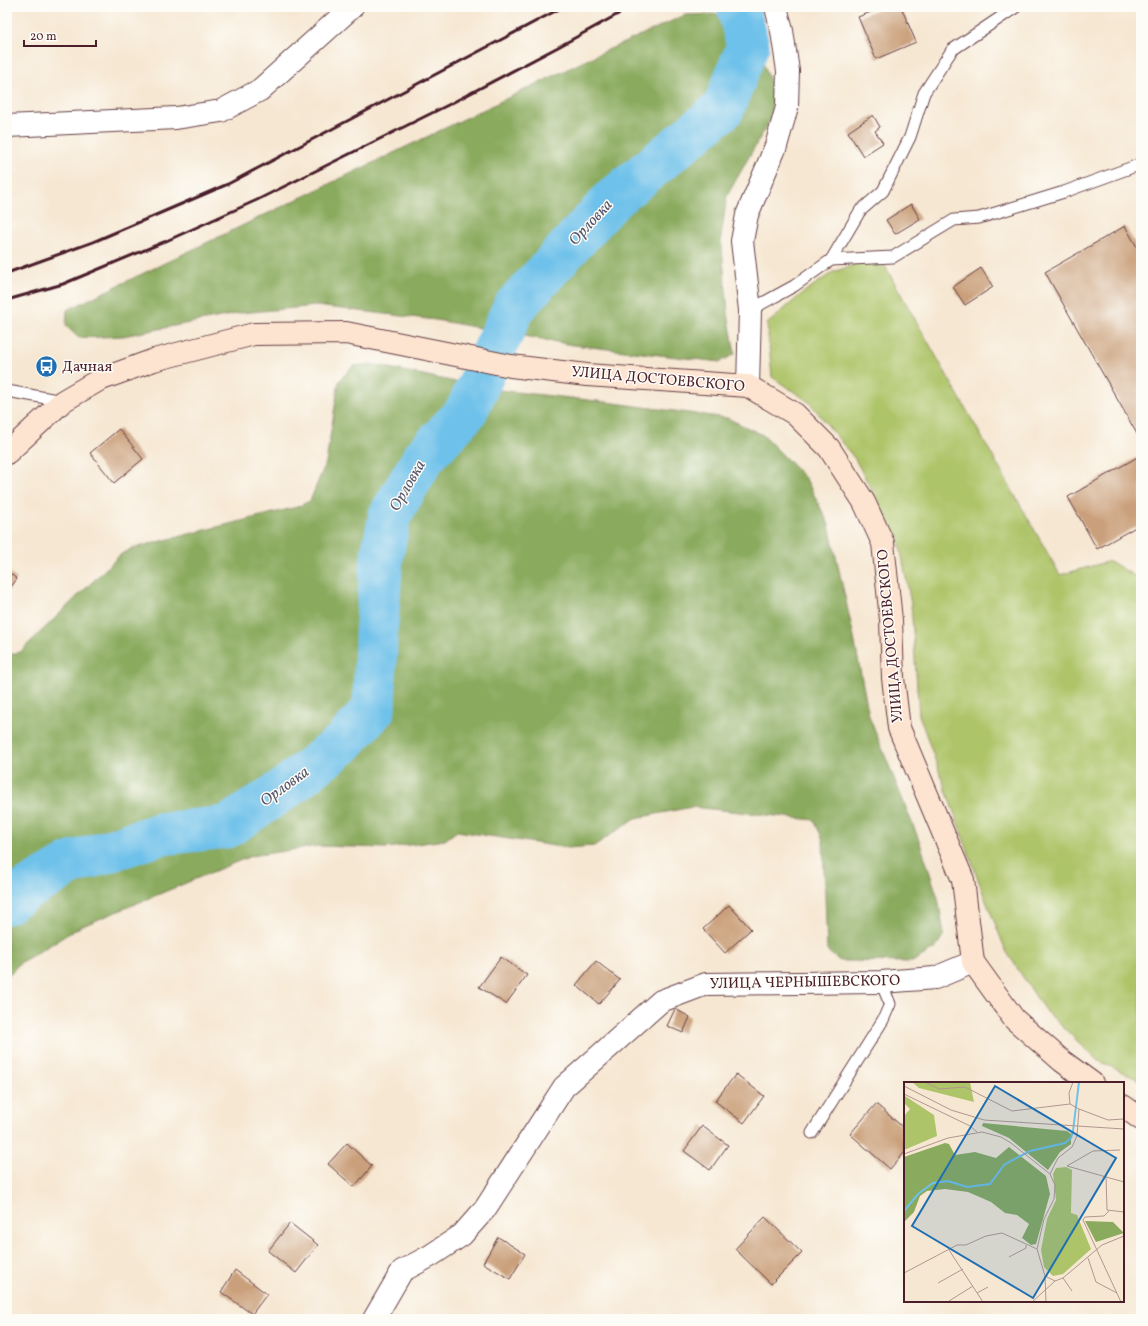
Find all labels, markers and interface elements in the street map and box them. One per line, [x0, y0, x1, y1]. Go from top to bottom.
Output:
scale bar [24, 22, 96, 48]
text: 20 m [30, 29, 57, 45]
water label: Орловка [564, 195, 618, 251]
bus stop icon: Дачная [33, 354, 59, 380]
place label: Дачная [62, 357, 112, 378]
street label: УЛИЦА ДОСТОЕВСКОГО [570, 362, 746, 398]
water label: Орловка [385, 456, 432, 516]
street label: УЛИЦА ДОСТОЕВСКОГО [873, 548, 909, 724]
water label: Орловка [256, 761, 314, 812]
street label: УЛИЦА ЧЕРНЫШЕВСКОГО [710, 971, 900, 995]
inset map [904, 1082, 1124, 1302]

